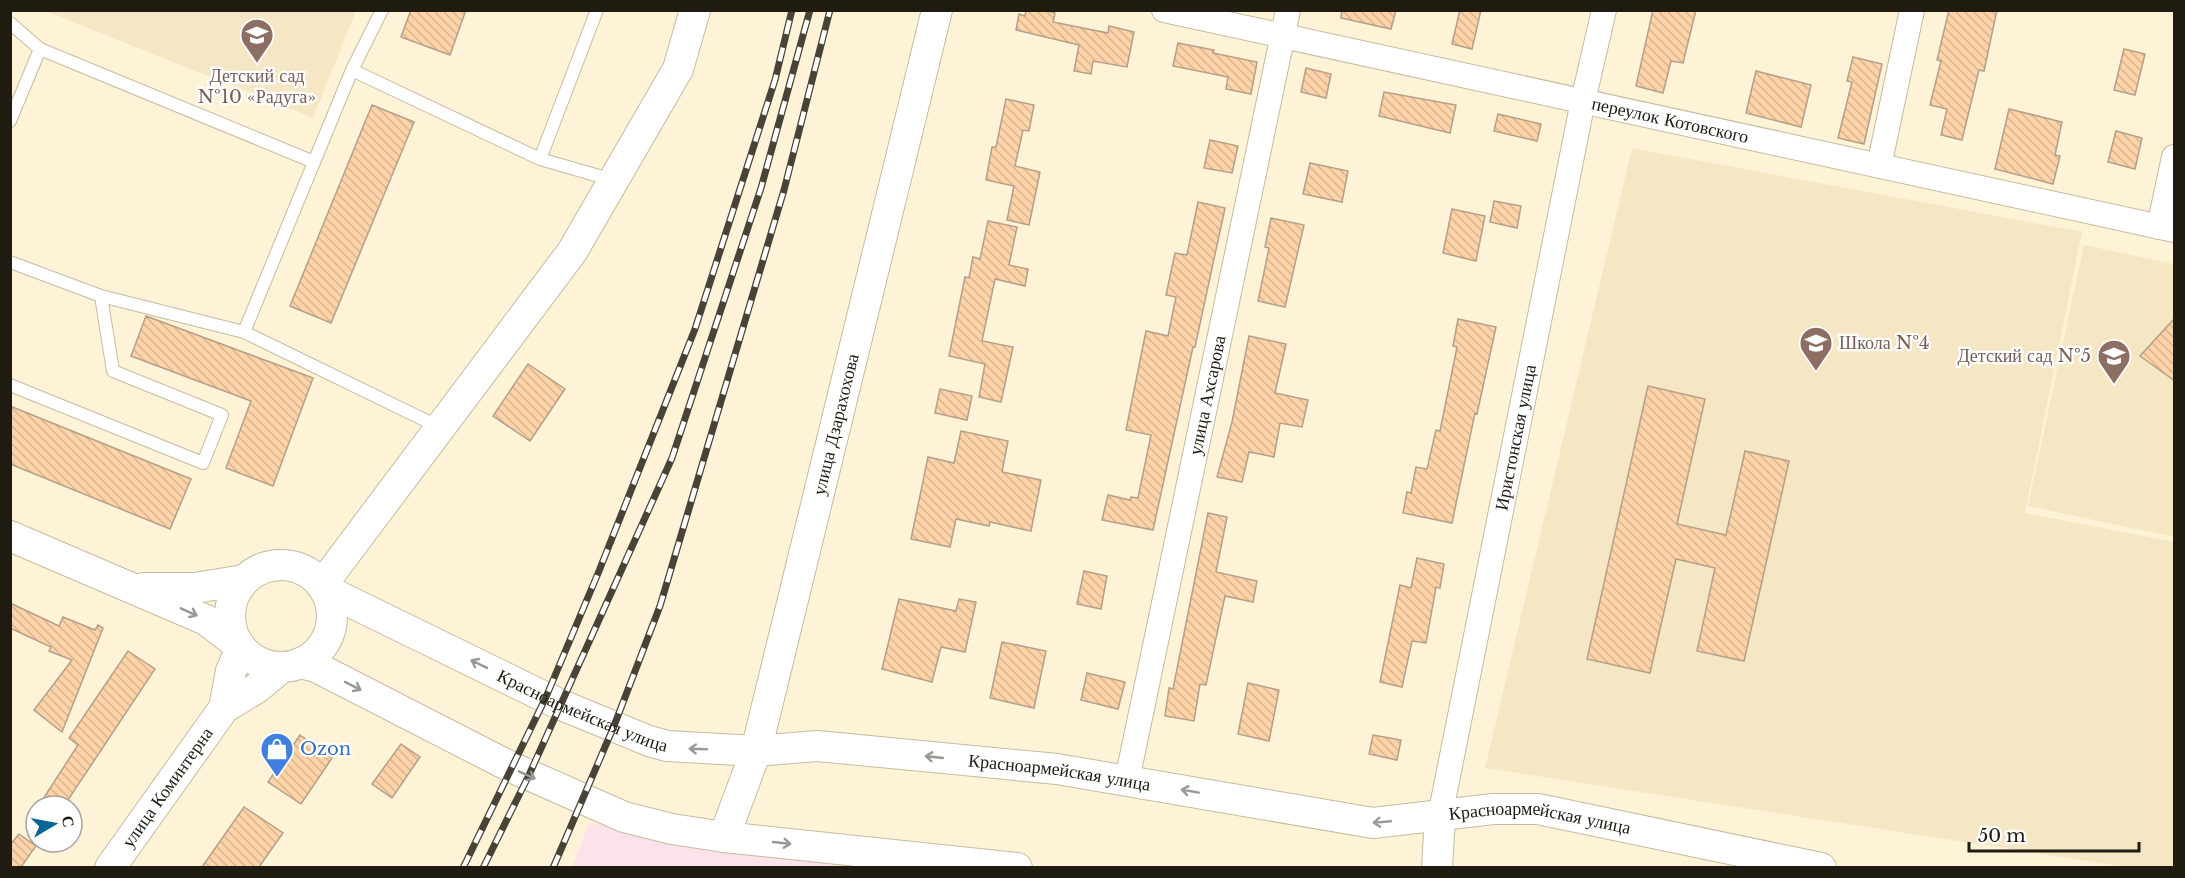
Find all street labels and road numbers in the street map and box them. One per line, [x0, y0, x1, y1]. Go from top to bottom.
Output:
street label: переулок Котовского [1590, 92, 1751, 148]
street label: улица Ахсарова [1184, 334, 1231, 457]
street label: улица Дзарахохова [808, 351, 864, 497]
street label: Иристонская улица [1490, 363, 1541, 512]
street label: Красноармейская улица [493, 664, 670, 757]
street label: улица Коминтерна [117, 723, 218, 852]
street label: Красноармейская улица [967, 750, 1152, 796]
street label: Красноармейская улица [1448, 798, 1633, 839]

